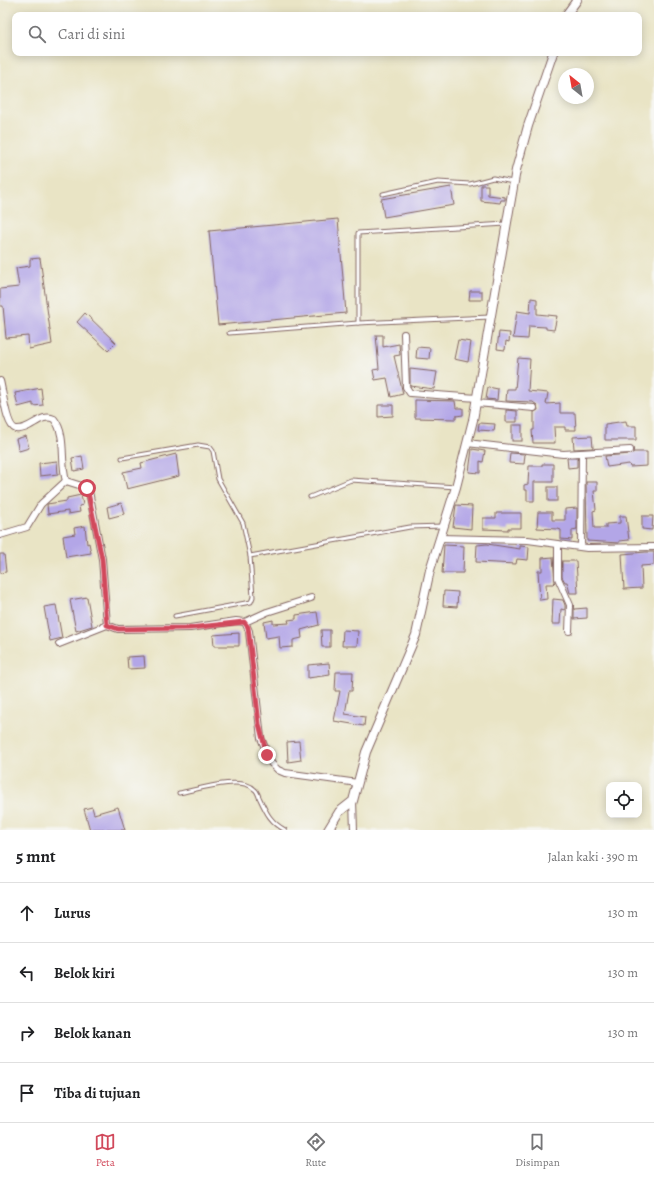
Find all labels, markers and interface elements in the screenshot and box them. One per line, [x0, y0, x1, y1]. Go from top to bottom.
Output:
search box [12, 12, 642, 56]
icon: search [26, 23, 48, 45]
text: Cari di sini [58, 24, 125, 44]
north arrow [558, 68, 594, 104]
route start [78, 479, 96, 497]
route end [258, 746, 276, 764]
map controls [606, 782, 642, 818]
button: locate [606, 782, 642, 818]
text: 5 mnt [16, 845, 56, 868]
text: Jalan kaki · 390 m [547, 848, 638, 865]
icon: ahead [16, 902, 38, 924]
text: Lurus [54, 903, 91, 923]
text: 130 m [608, 904, 638, 921]
icon: left [16, 962, 38, 984]
text: Belok kiri [54, 963, 115, 983]
text: 130 m [608, 964, 638, 981]
icon: right [16, 1022, 38, 1044]
text: Belok kanan [54, 1023, 131, 1043]
text: 130 m [608, 1024, 638, 1041]
icon: arrive [16, 1082, 38, 1104]
text: Tiba di tujuan [54, 1083, 140, 1103]
tab: Peta [94, 1131, 116, 1170]
tab: Rute [305, 1131, 327, 1170]
tab: Disimpan [515, 1131, 560, 1170]

